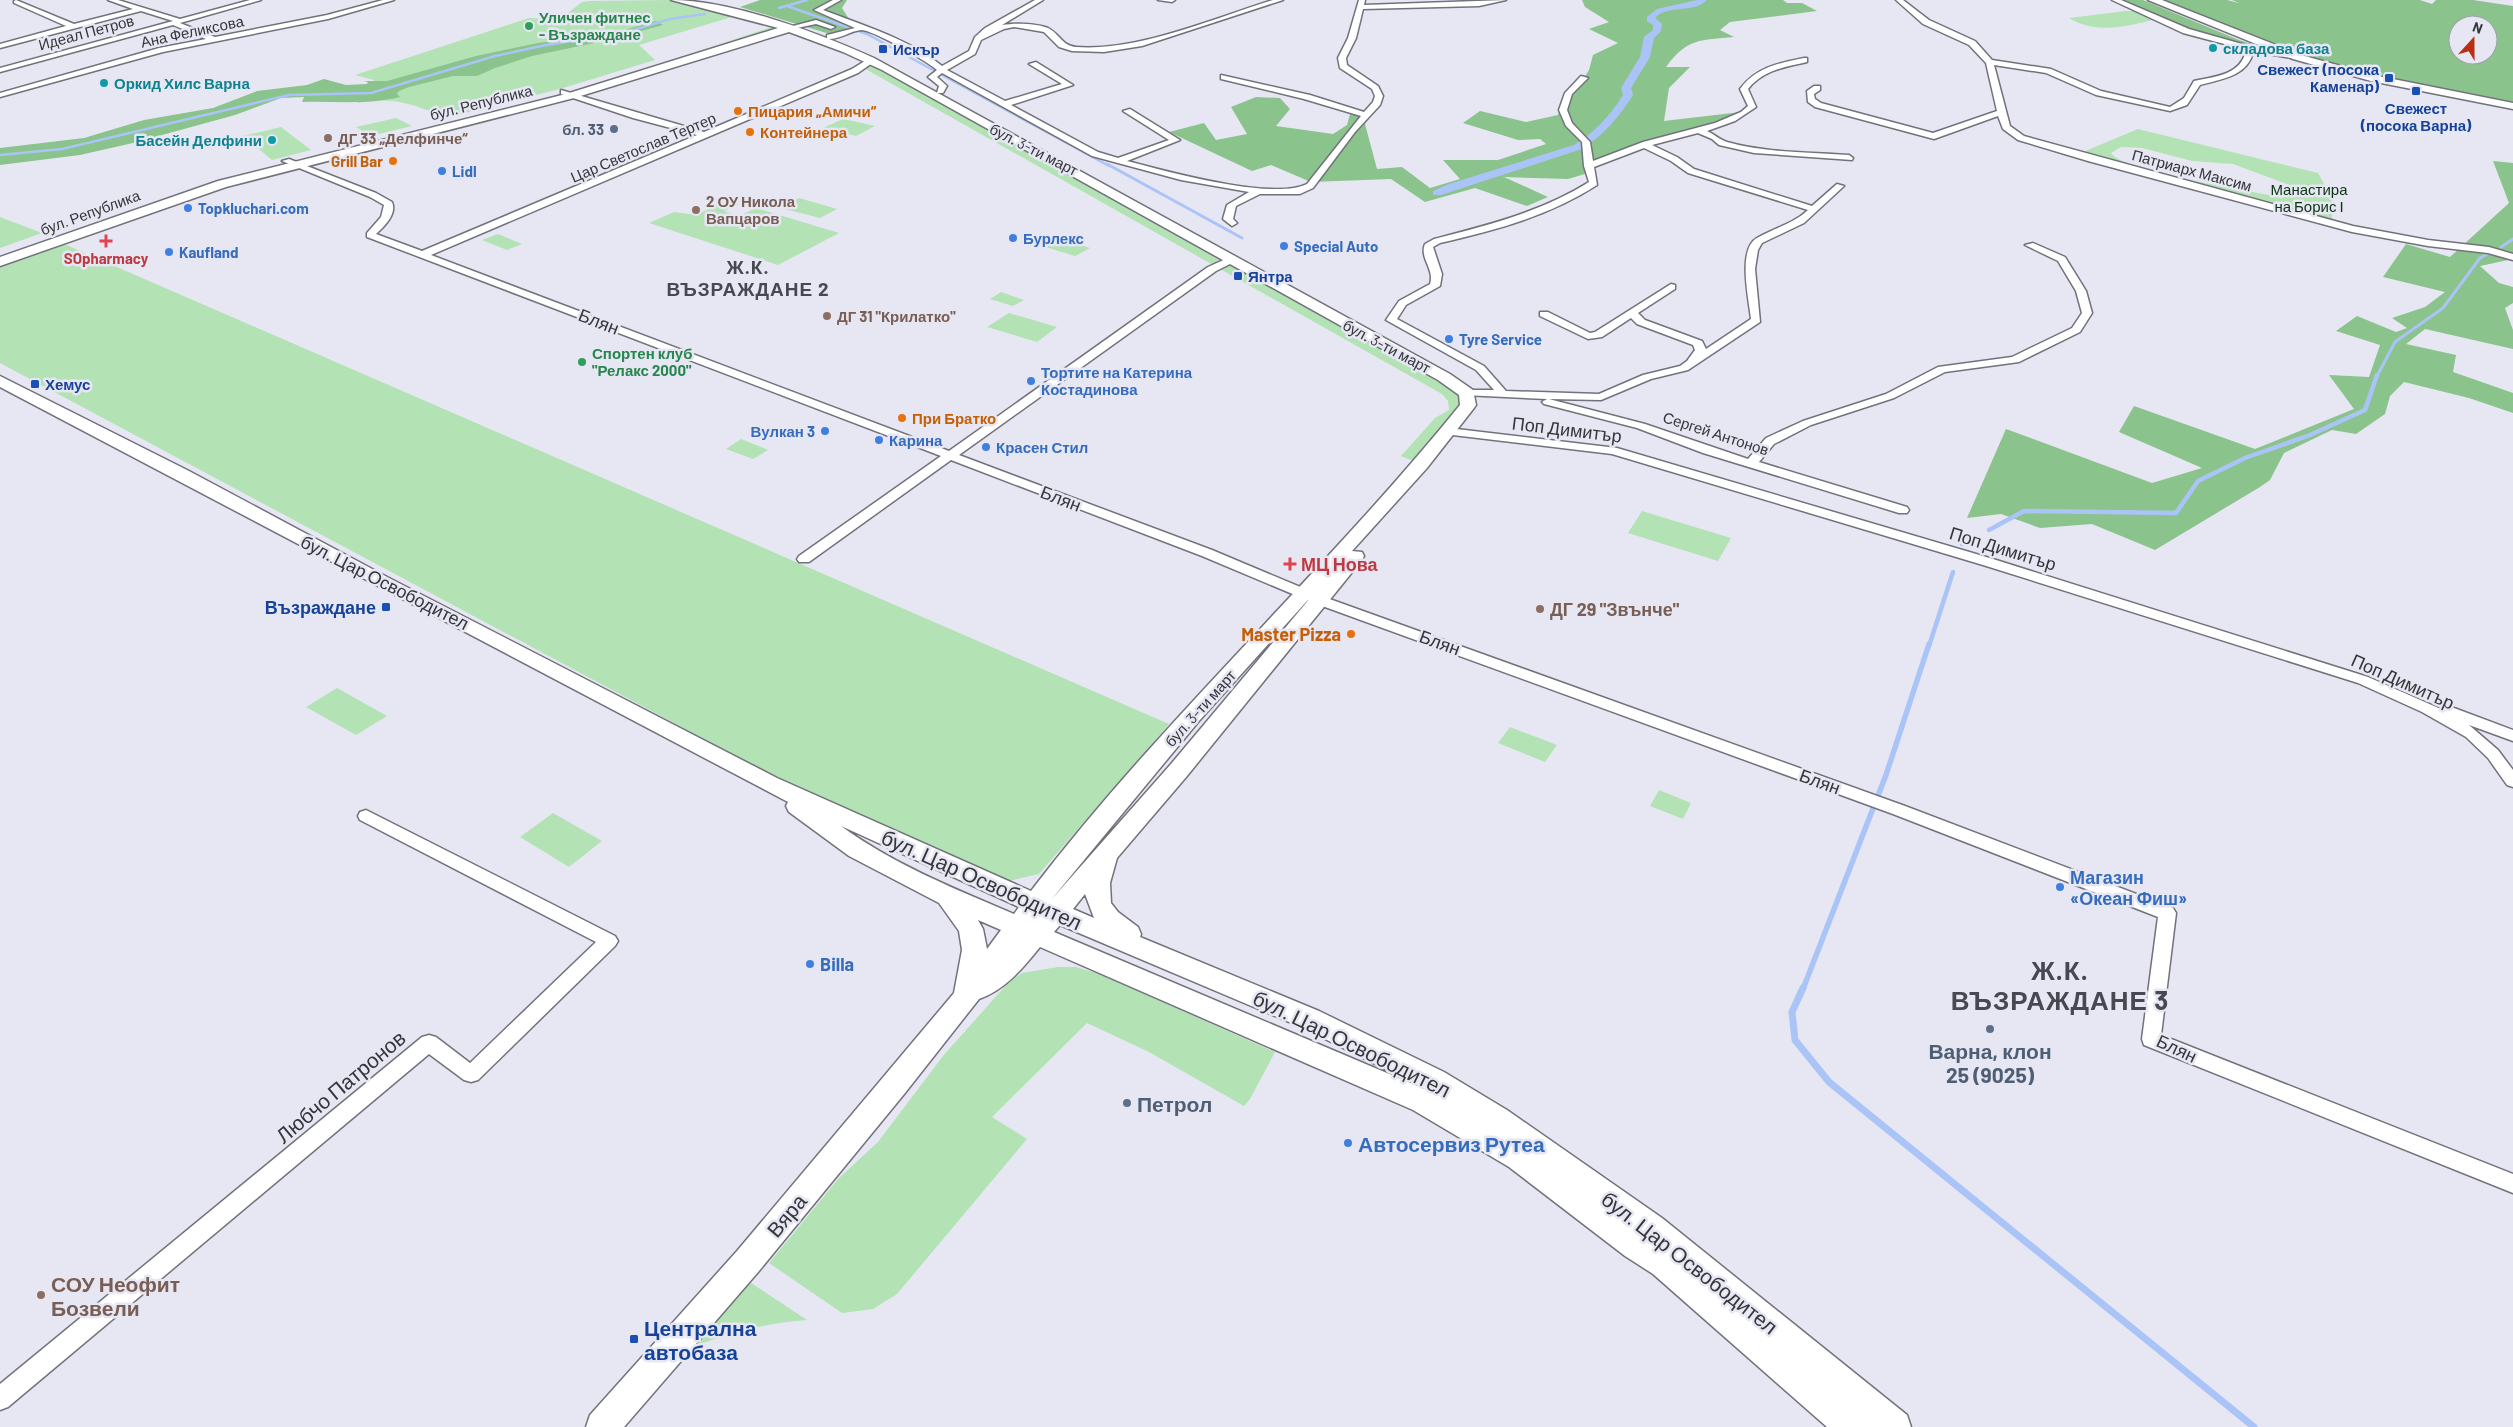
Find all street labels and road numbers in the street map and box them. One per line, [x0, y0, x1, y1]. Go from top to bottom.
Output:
street label: Идеал Петров [36, 11, 136, 53]
street label: Ана Феликсова [139, 11, 246, 51]
street label: бул. Република [428, 80, 535, 123]
street label: Цар Светослав Тертер [568, 108, 718, 186]
street label: бул. 3-ти март [987, 119, 1081, 179]
street label: Патриарх Максим [2130, 145, 2254, 195]
street label: бул. Република [38, 185, 143, 238]
street label: Блян [576, 303, 622, 339]
street label: бул. 3-ти март [1340, 315, 1434, 377]
street label: Сергей Антонов [1661, 407, 1771, 459]
street label: Поп Димитър [1511, 411, 1623, 447]
street label: Блян [1038, 480, 1084, 516]
street label: Поп Димитър [1947, 521, 2059, 575]
street label: бул. Цар Освободител [297, 530, 473, 634]
street label: Блян [1417, 625, 1463, 659]
street label: Поп Димитър [2348, 648, 2458, 714]
street label: бул. 3-ти март [1161, 666, 1239, 750]
street label: Блян [1797, 764, 1843, 798]
street label: бул. Цар Освободител [878, 824, 1086, 934]
street label: бул. Цар Освободител [1249, 984, 1455, 1102]
street label: Любчо Патронов [270, 1025, 410, 1147]
street label: Блян [2153, 1029, 2201, 1067]
street label: бул. Цар Освободител [1597, 1185, 1783, 1339]
street label: Вяра [761, 1188, 811, 1242]

